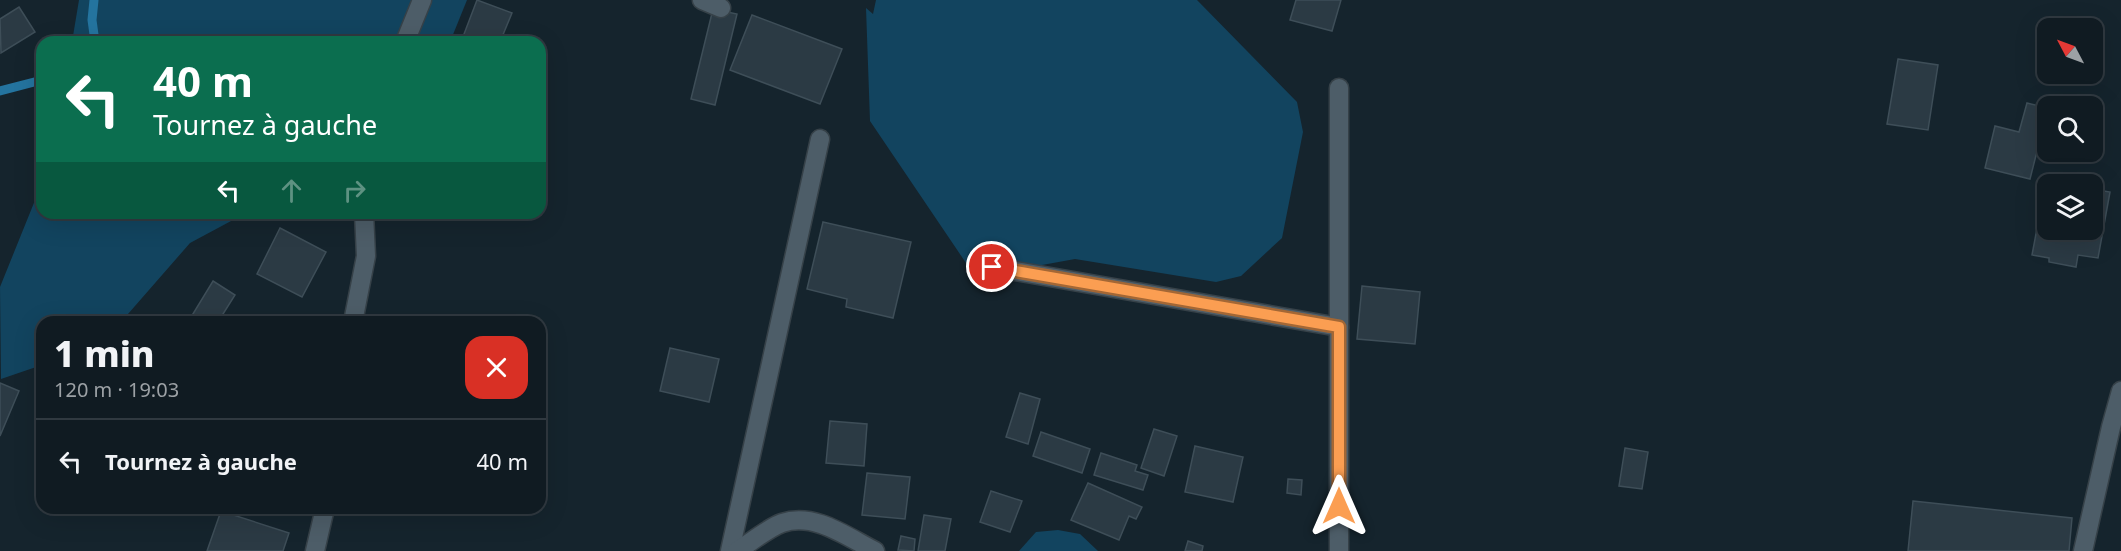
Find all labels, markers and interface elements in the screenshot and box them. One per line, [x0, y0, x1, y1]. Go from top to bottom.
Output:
north arrow [2037, 18, 2103, 84]
map controls [2037, 18, 2103, 240]
text: 40 m [153, 52, 253, 109]
icon: left [54, 60, 132, 138]
button: search [2037, 96, 2103, 162]
text: Tournez à gauche [153, 106, 377, 143]
icon: left [212, 174, 245, 207]
icon: ahead [275, 174, 308, 207]
icon: right [338, 174, 371, 207]
button: layers [2037, 174, 2103, 240]
pin [966, 241, 1017, 292]
icon: arrive [975, 250, 1008, 283]
text: 1 min [54, 329, 155, 378]
button: close [465, 336, 528, 399]
text: 120 m · 19:03 [54, 376, 179, 403]
icon: left [54, 445, 87, 478]
text: Tournez à gauche [105, 446, 297, 476]
text: 40 m [477, 446, 528, 476]
position arrow [1307, 474, 1371, 538]

